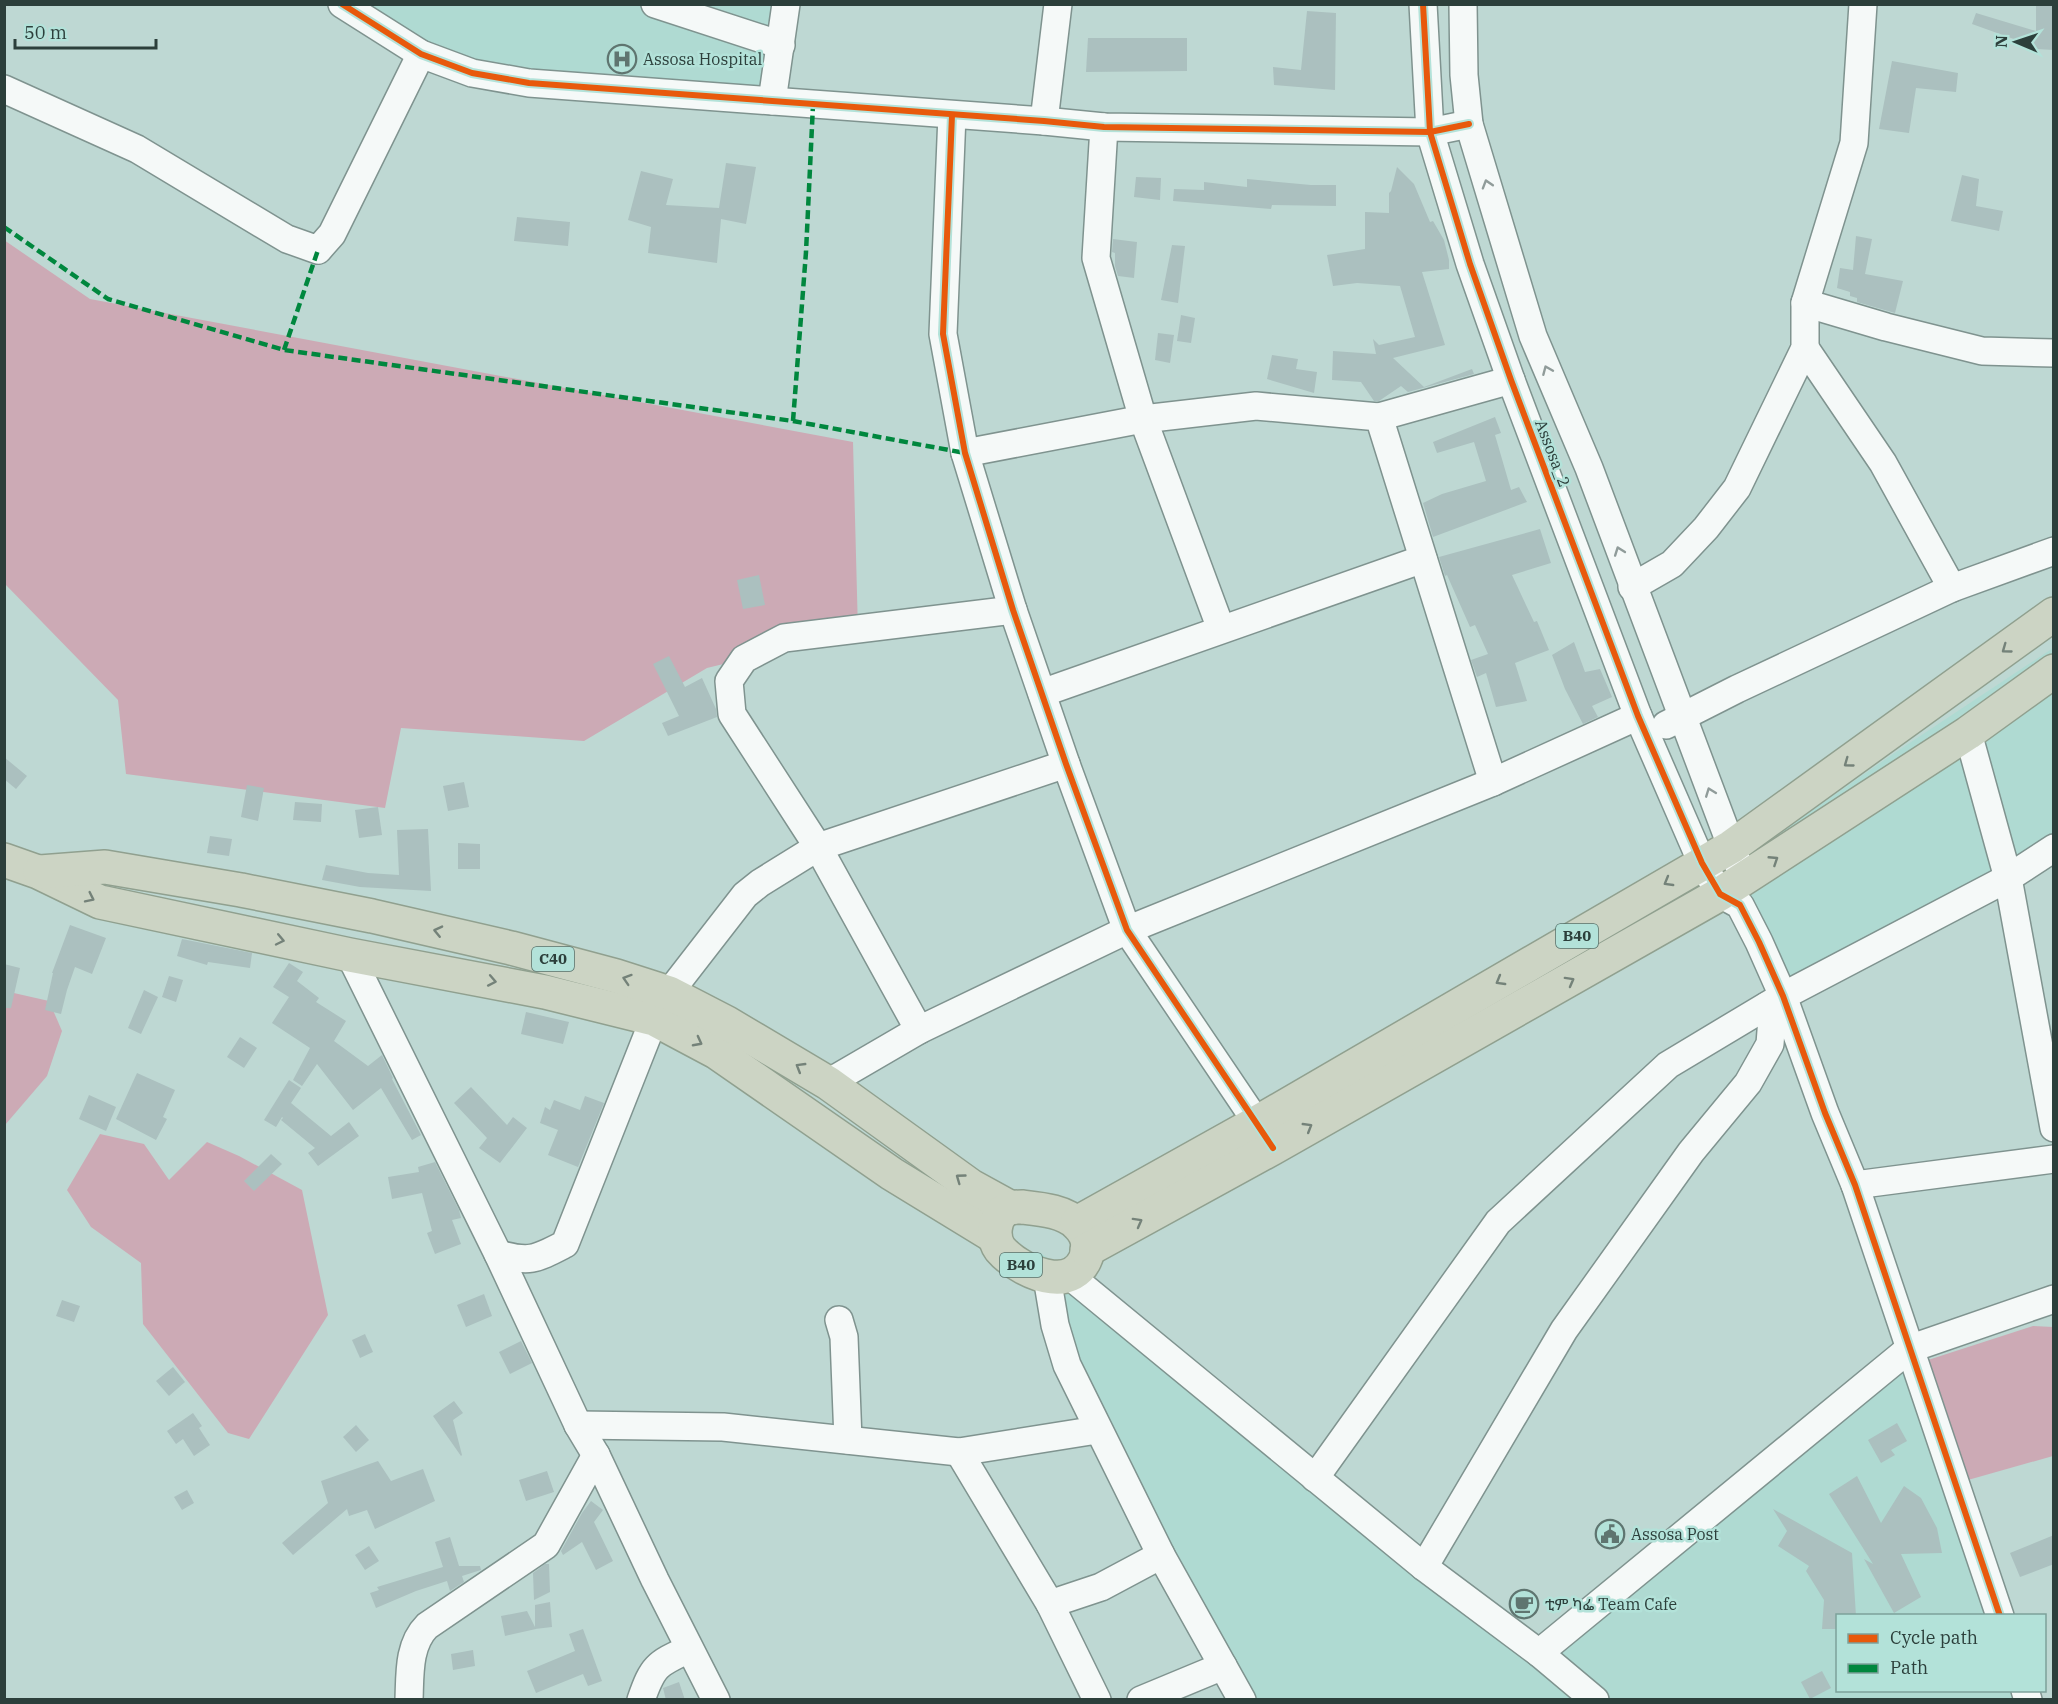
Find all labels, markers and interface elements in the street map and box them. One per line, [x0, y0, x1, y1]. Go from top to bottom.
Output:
scale bar [15, 12, 156, 50]
north arrow [1986, 12, 2046, 72]
text: 50 m [24, 21, 67, 44]
text: N [1991, 35, 2011, 48]
hospital icon: Assosa Hospital [606, 43, 638, 75]
place label: Assosa Hospital [643, 49, 762, 69]
one-way arrow [1482, 179, 1494, 190]
one-way arrow [1542, 365, 1554, 376]
street label: Assosa_2 [1531, 416, 1575, 490]
one-way arrow [1614, 546, 1626, 557]
one-way arrow [2002, 641, 2013, 652]
one-way arrow [1843, 755, 1854, 766]
one-way arrow [1705, 787, 1717, 798]
one-way arrow [1768, 855, 1778, 867]
one-way arrow [1664, 875, 1674, 887]
one-way arrow [84, 890, 95, 902]
road number: B40 [1556, 924, 1598, 948]
one-way arrow [433, 925, 443, 938]
one-way arrow [275, 933, 285, 946]
road number: C40 [532, 947, 574, 971]
one-way arrow [1496, 973, 1506, 985]
one-way arrow [622, 974, 633, 987]
one-way arrow [488, 975, 497, 987]
one-way arrow [1564, 977, 1575, 988]
one-way arrow [692, 1035, 703, 1047]
one-way arrow [796, 1062, 806, 1074]
one-way arrow [1302, 1123, 1312, 1134]
one-way arrow [956, 1174, 967, 1185]
one-way arrow [1132, 1218, 1142, 1229]
road number: B40 [1000, 1253, 1042, 1277]
public building icon: Assosa Post [1594, 1518, 1626, 1550]
place label: Assosa Post [1631, 1524, 1719, 1544]
cafe icon: ቲም ካፌ Team Cafe [1508, 1588, 1540, 1620]
place label: ቲም ካፌ Team Cafe [1545, 1594, 1677, 1614]
legend [1836, 1614, 2046, 1692]
text: Cycle path [1890, 1626, 1978, 1649]
text: Path [1890, 1656, 1928, 1679]

